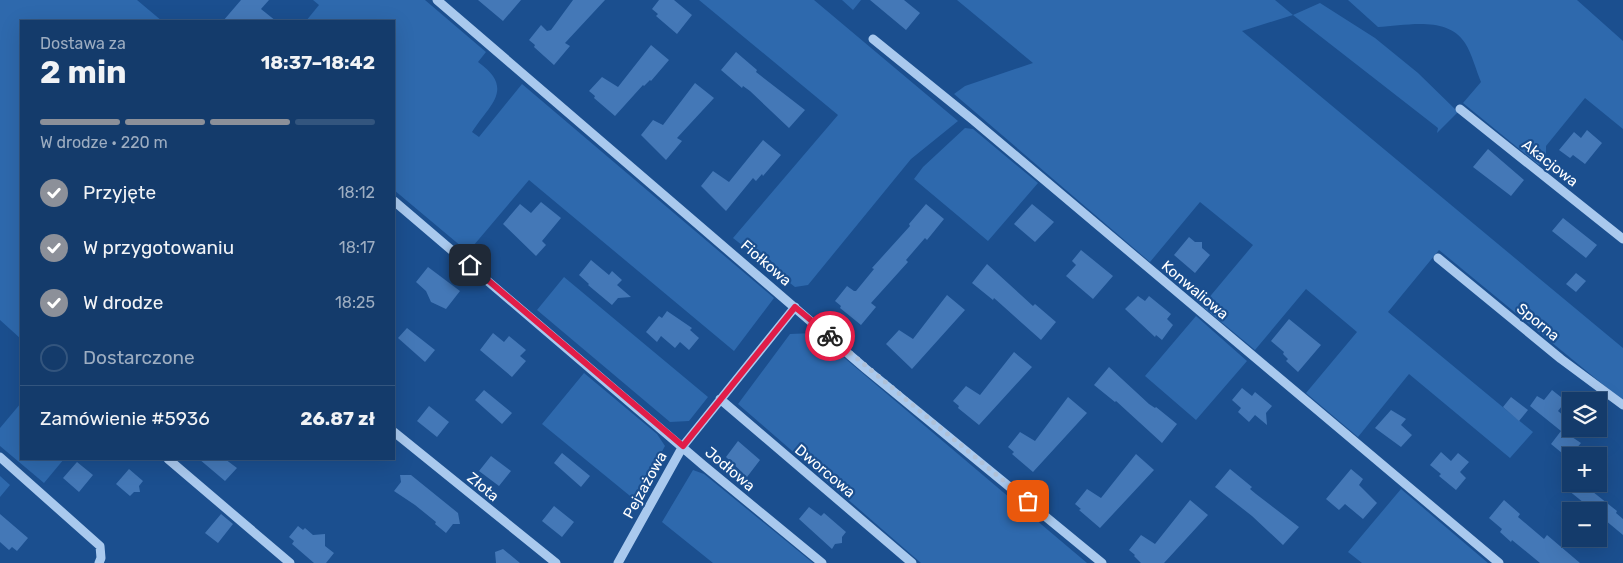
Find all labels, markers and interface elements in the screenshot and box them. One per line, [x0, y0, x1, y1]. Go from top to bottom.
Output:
text: Dostawa za [40, 34, 126, 53]
text: 18:37–18:42 [261, 51, 375, 74]
text: 2 min [40, 53, 127, 91]
text: W drodze · 220 m [40, 133, 168, 152]
street label: Akacjowa [1518, 135, 1582, 191]
icon: check [40, 179, 68, 207]
text: Przyjęte [83, 181, 156, 204]
text: 18:12 [338, 183, 375, 202]
icon: check [40, 234, 68, 262]
text: W przygotowaniu [83, 236, 234, 259]
street label: Fiołkowa [737, 236, 795, 290]
text: 18:17 [339, 238, 375, 257]
pin [449, 244, 491, 286]
icon: home [456, 251, 484, 279]
street label: Konwaliowa [1158, 257, 1232, 323]
icon: check [40, 289, 68, 317]
text: W drodze [83, 291, 163, 314]
text: 18:25 [335, 293, 375, 312]
street label: Sporna [1513, 299, 1563, 345]
courier [805, 311, 855, 361]
icon: bike [816, 322, 844, 350]
text: Dostarczone [83, 346, 195, 369]
map controls [1562, 392, 1607, 547]
button: layers [1562, 392, 1607, 437]
text: Zamówienie #5936 [40, 407, 210, 430]
text: 26.87 zł [300, 407, 375, 430]
street label: Dworcowa [791, 441, 859, 501]
street label: Jodłowa [701, 443, 759, 495]
button: + [1562, 447, 1607, 492]
street label: Pejzażowa [619, 448, 671, 522]
street label: Złota [463, 469, 503, 505]
pin [1007, 480, 1049, 522]
icon: bag [1014, 487, 1042, 515]
button: − [1562, 502, 1607, 547]

